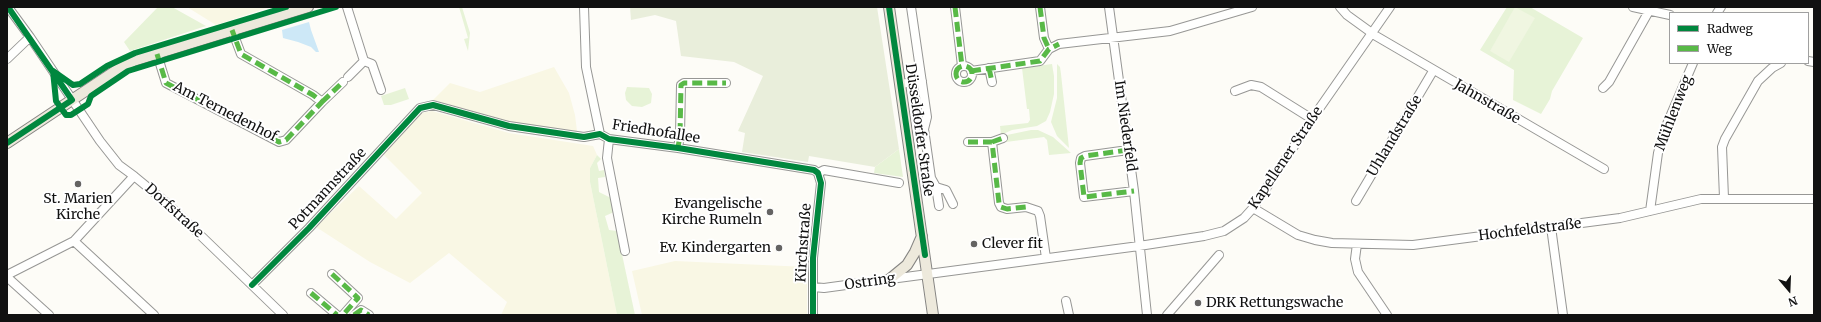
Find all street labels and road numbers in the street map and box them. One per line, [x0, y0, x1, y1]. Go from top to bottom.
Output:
street label: Düsseldorfer Straße [901, 63, 937, 197]
street label: Mühlenweg [1652, 73, 1696, 153]
street label: Jahnstraße [1451, 76, 1523, 128]
street label: Am Ternedenhof [170, 79, 280, 145]
street label: Im Niederfeld [1110, 79, 1140, 173]
street label: Uhlandstraße [1364, 92, 1426, 180]
street label: Kapellener Straße [1246, 104, 1326, 212]
street label: Friedhofallee [611, 117, 701, 147]
street label: Potmannstraße [286, 145, 370, 233]
street label: Dorfstraße [141, 180, 207, 242]
street label: Kirchstraße [793, 203, 815, 283]
street label: Hochfeldstraße [1478, 215, 1582, 245]
street label: Ostring [844, 270, 896, 294]

